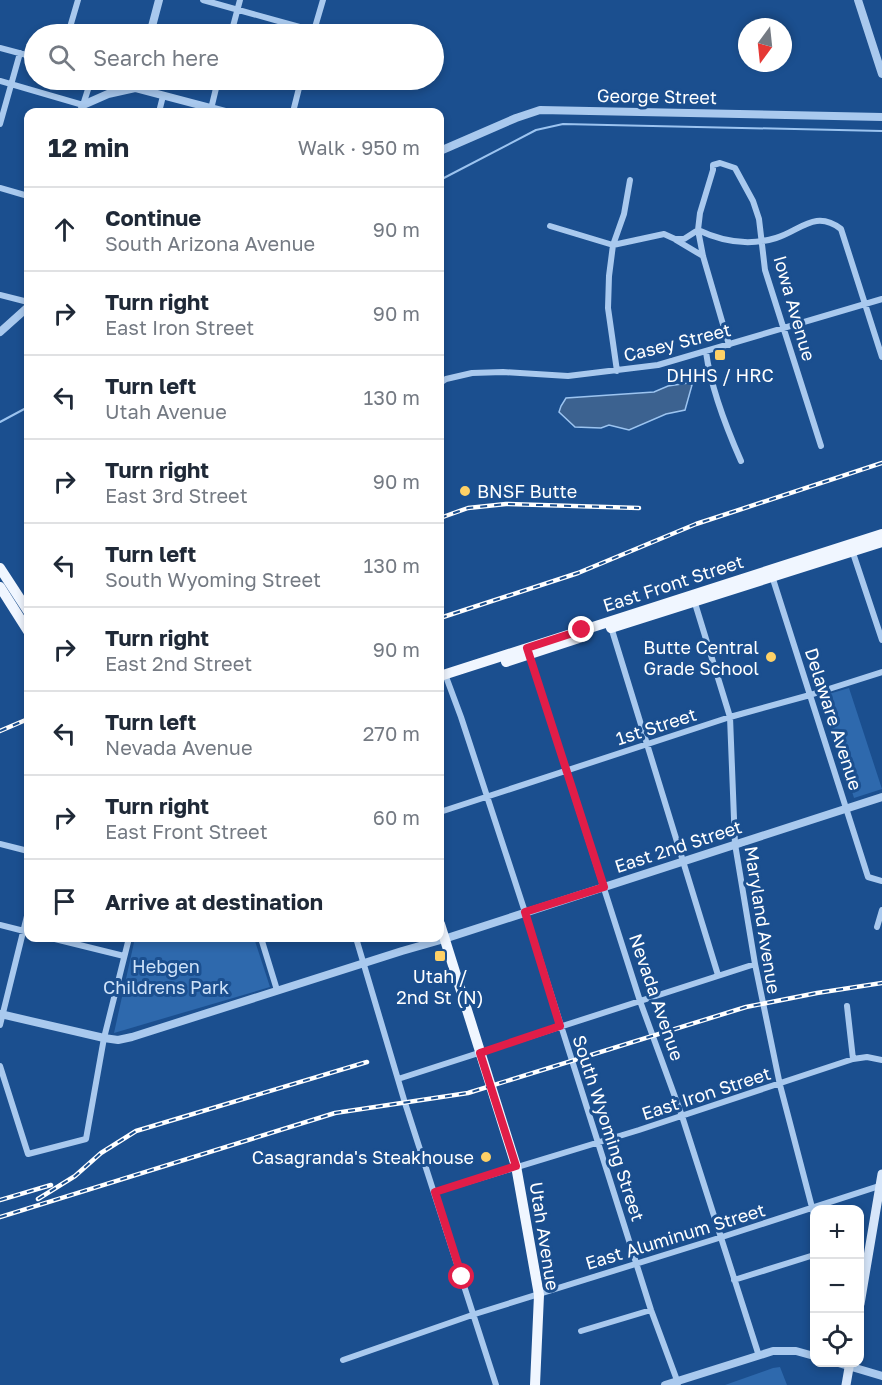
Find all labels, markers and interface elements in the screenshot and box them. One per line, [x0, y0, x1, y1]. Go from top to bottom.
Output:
north arrow [738, 18, 792, 72]
search box [24, 24, 444, 90]
icon: search [45, 41, 78, 74]
text: Search here [93, 44, 219, 71]
street label: George Street [597, 84, 717, 108]
text: 12 min [48, 132, 129, 163]
text: Walk · 950 m [298, 135, 420, 159]
text: Continue [105, 204, 201, 231]
icon: ahead [48, 213, 81, 246]
text: 90 m [373, 217, 420, 241]
text: South Arizona Avenue [105, 231, 315, 255]
street label: Iowa Avenue [769, 253, 821, 363]
text: Turn right [105, 288, 209, 315]
icon: right [48, 297, 81, 330]
text: 90 m [373, 301, 420, 325]
text: East Iron Street [105, 315, 254, 339]
street label: Casey Street [621, 318, 733, 366]
marker: DHHS / HRC [713, 348, 727, 362]
place label: DHHS / HRC [666, 364, 774, 386]
text: Turn left [105, 372, 196, 399]
icon: left [48, 381, 81, 414]
text: 130 m [364, 385, 420, 409]
text: Utah Avenue [105, 399, 227, 423]
text: Turn right [105, 456, 209, 483]
icon: right [48, 465, 81, 498]
text: 90 m [373, 469, 420, 493]
place label: BNSF Butte [477, 480, 577, 502]
text: East 3rd Street [105, 483, 248, 507]
marker: BNSF Butte [458, 484, 472, 498]
text: Turn left [105, 540, 196, 567]
icon: left [48, 549, 81, 582]
street label: East Front Street [600, 550, 746, 616]
text: 130 m [364, 553, 420, 577]
text: South Wyoming Street [105, 567, 321, 591]
route end [568, 616, 594, 642]
text: Turn right [105, 624, 209, 651]
icon: right [48, 633, 81, 666]
place label: Butte Central Grade School [643, 636, 759, 679]
text: 90 m [373, 637, 420, 661]
street label: Delaware Avenue [801, 645, 867, 793]
marker: Butte Central Grade School [764, 650, 778, 664]
text: East 2nd Street [105, 651, 252, 675]
street label: 1st Street [613, 703, 699, 749]
text: Turn left [105, 708, 196, 735]
icon: left [48, 717, 81, 750]
text: 270 m [363, 721, 420, 745]
text: Nevada Avenue [105, 735, 253, 759]
text: Turn right [105, 792, 209, 819]
icon: right [48, 801, 81, 834]
text: 60 m [373, 805, 420, 829]
street label: East 2nd Street [612, 815, 744, 877]
text: East Front Street [105, 819, 268, 843]
street label: Maryland Avenue [740, 844, 786, 996]
icon: arrive [48, 885, 81, 918]
text: Arrive at destination [105, 888, 323, 915]
street label: Nevada Avenue [625, 931, 689, 1063]
marker: Utah / 2nd St (N) [433, 949, 447, 963]
park label: Hebgen Childrens Park [103, 955, 229, 998]
place label: Utah / 2nd St (N) [396, 965, 484, 1008]
street label: South Wyoming Street [568, 1032, 650, 1224]
street label: East Iron Street [639, 1062, 773, 1124]
place label: Casagranda's Steakhouse [252, 1146, 474, 1168]
marker: Casagranda's Steakhouse [479, 1150, 493, 1164]
street label: Utah Avenue [526, 1180, 564, 1292]
street label: East Aluminum Street [582, 1198, 768, 1274]
map controls [810, 1205, 864, 1367]
button: + [810, 1205, 864, 1259]
button: − [810, 1259, 864, 1313]
route start [448, 1263, 474, 1289]
button: locate [810, 1313, 864, 1367]

